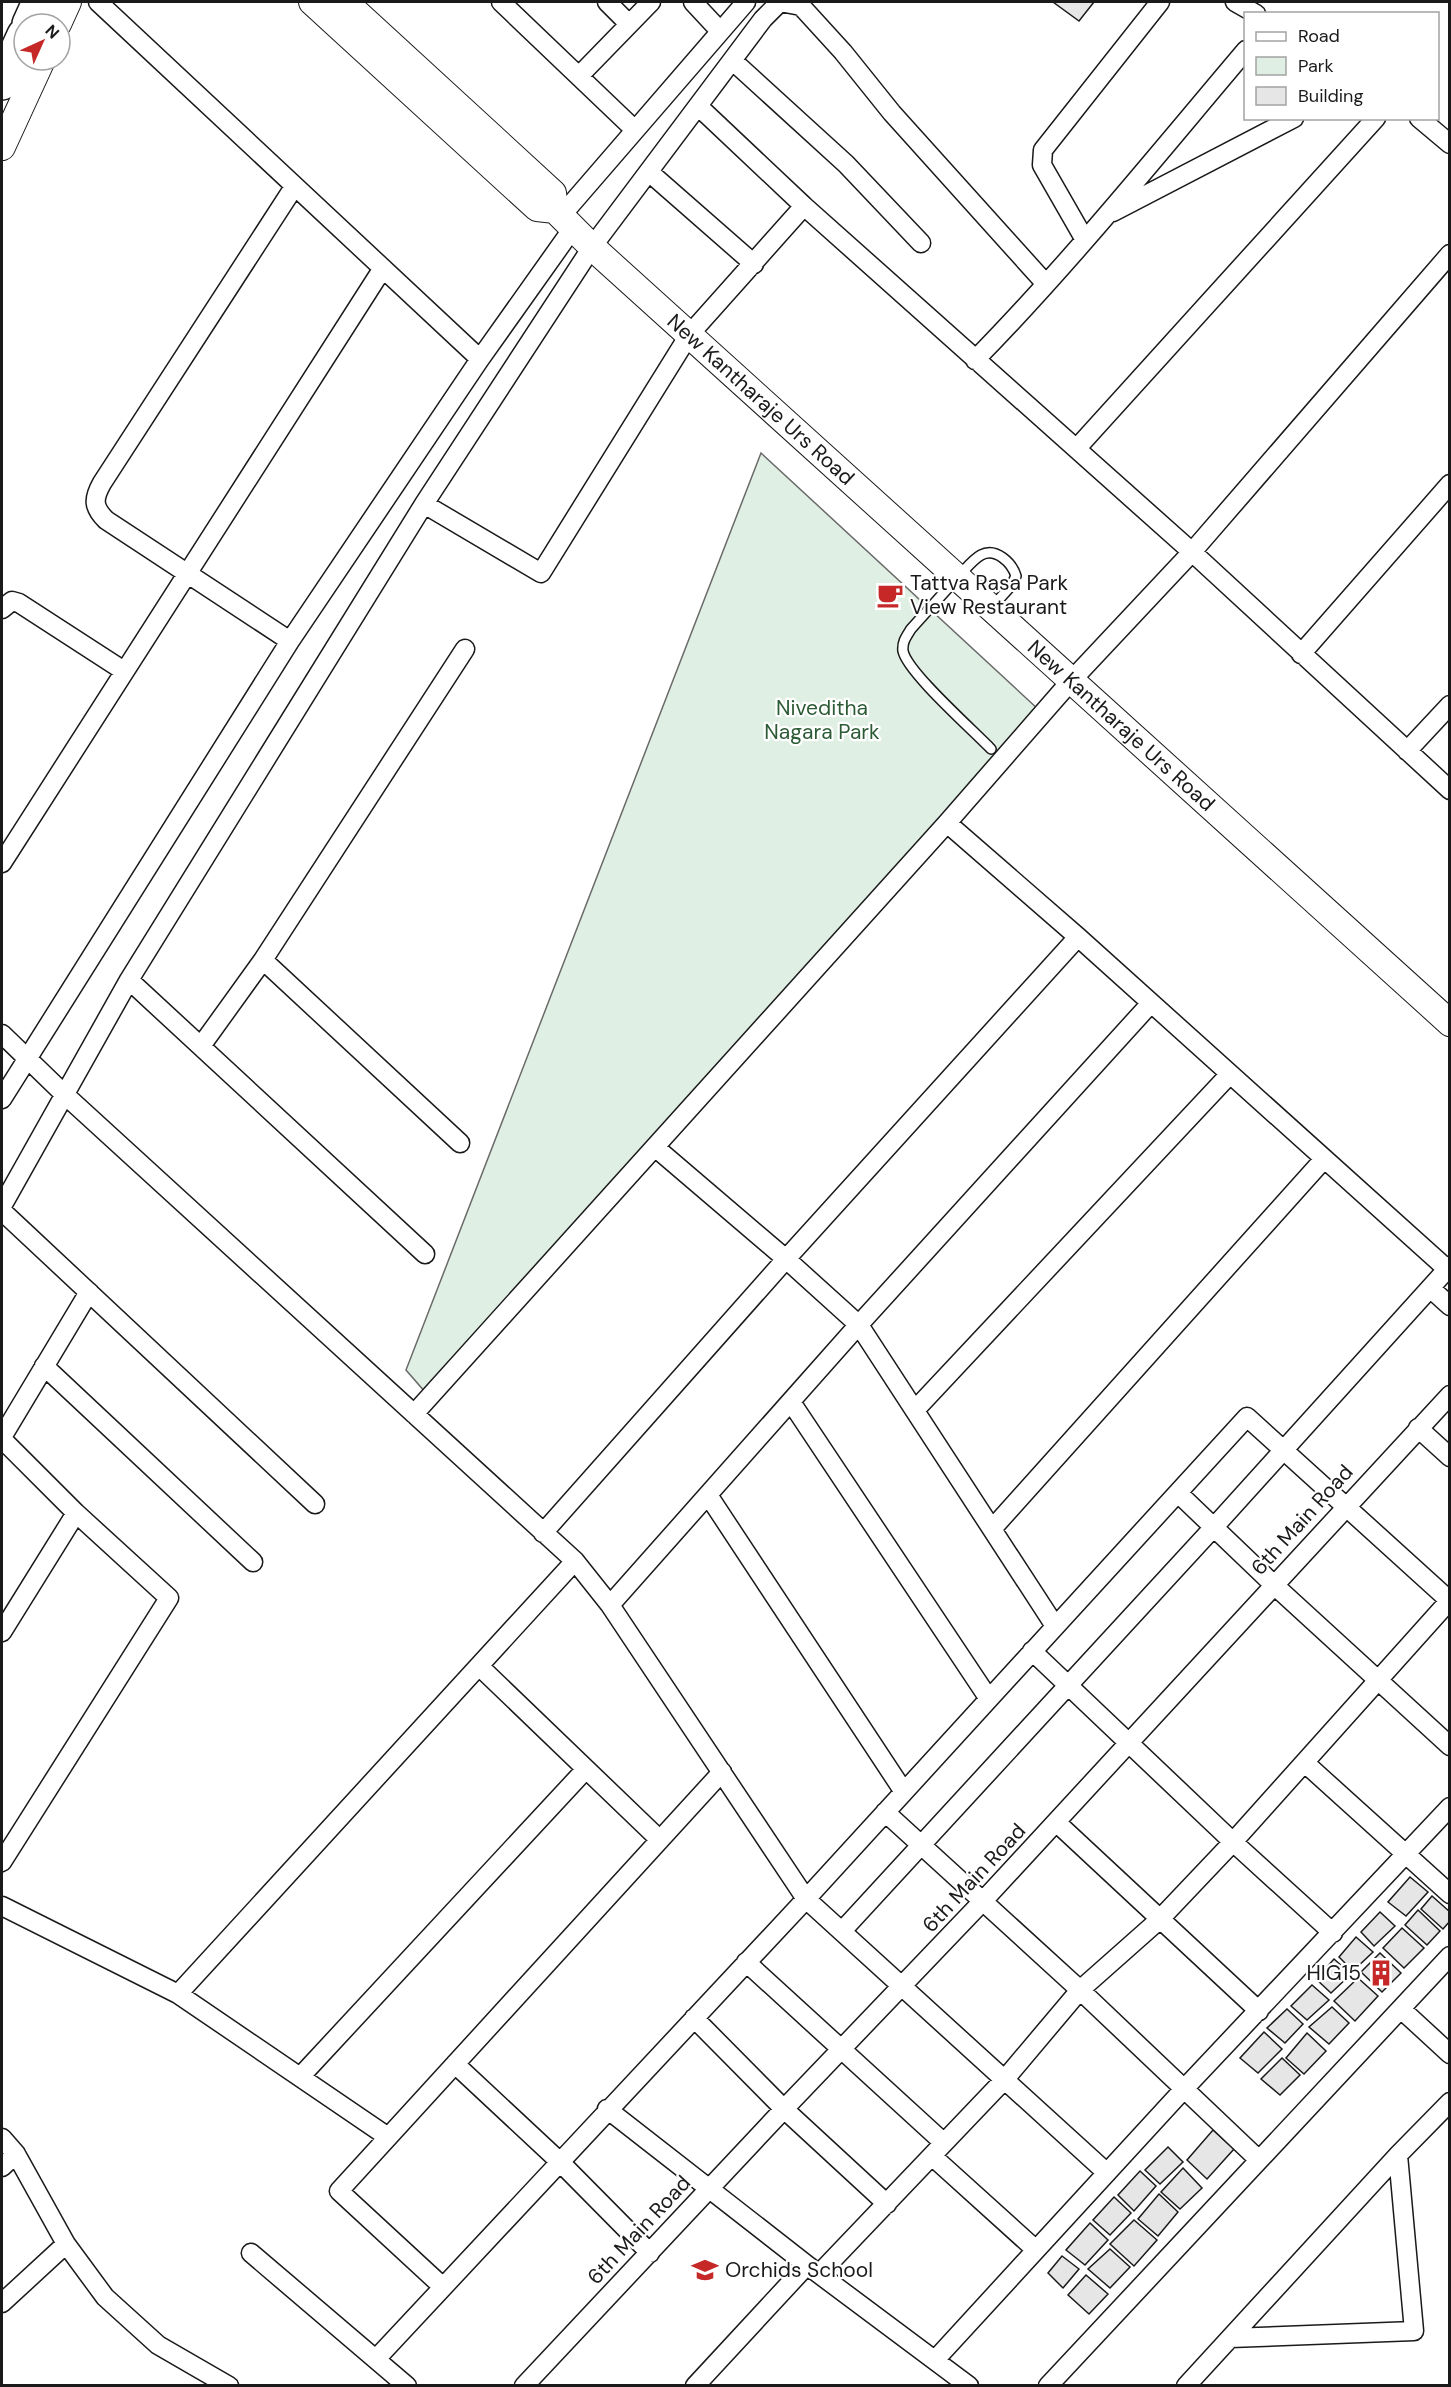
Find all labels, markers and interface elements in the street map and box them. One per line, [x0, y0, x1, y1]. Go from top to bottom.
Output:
north arrow [12, 12, 72, 72]
legend [1244, 12, 1439, 120]
text: N [41, 20, 64, 43]
text: Road [1298, 24, 1340, 48]
text: Park [1298, 54, 1334, 78]
text: Building [1298, 84, 1363, 108]
street label: New Kantharaje Urs Road [661, 308, 860, 492]
place label: Tattva Rasa Park View Restaurant [910, 569, 1068, 621]
cafe icon: Tattva Rasa Park View Restaurant [875, 580, 905, 610]
street label: New Kantharaje Urs Road [1022, 634, 1221, 818]
park label: Niveditha Nagara Park [764, 694, 880, 746]
street label: 6th Main Road [1245, 1459, 1359, 1581]
street label: 6th Main Road [916, 1817, 1032, 1939]
building icon: HIG15 [1366, 1958, 1396, 1988]
place label: HIG15 [1307, 1959, 1361, 1987]
street label: 6th Main Road [581, 2169, 697, 2291]
school or university icon: Orchids School [690, 2255, 720, 2285]
place label: Orchids School [725, 2256, 873, 2284]

